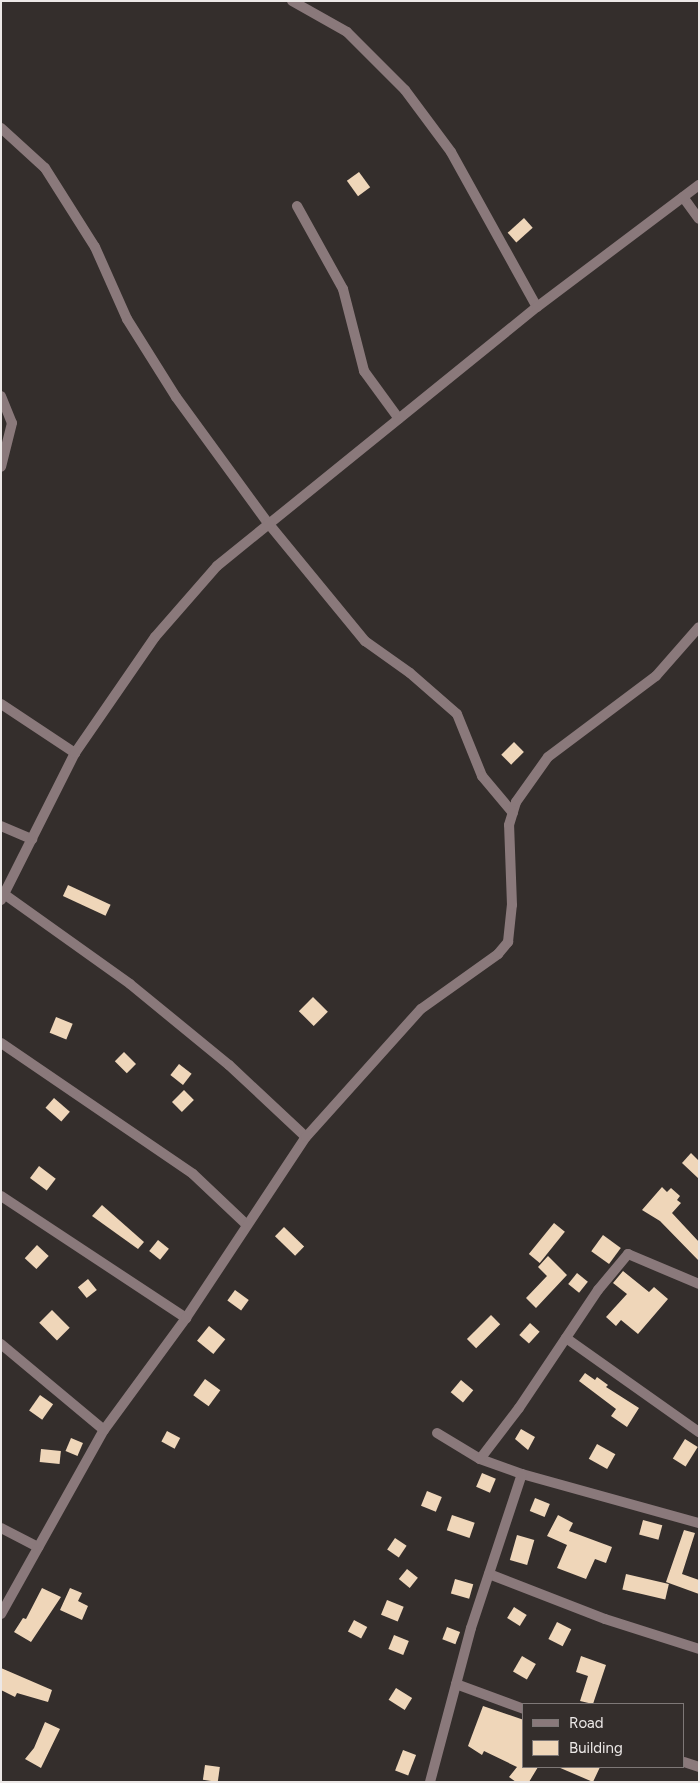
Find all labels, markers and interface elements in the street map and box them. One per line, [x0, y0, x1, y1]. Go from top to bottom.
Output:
legend [522, 1703, 685, 1768]
text: Road [569, 1714, 604, 1732]
text: Building [569, 1739, 623, 1757]

